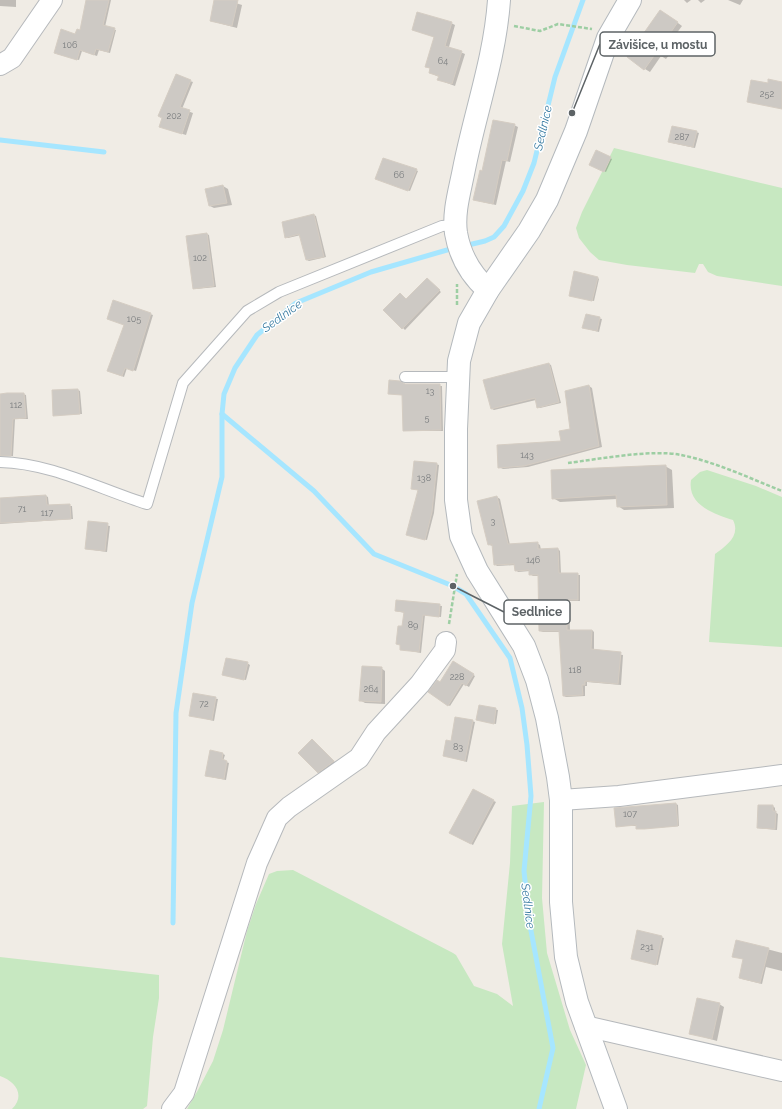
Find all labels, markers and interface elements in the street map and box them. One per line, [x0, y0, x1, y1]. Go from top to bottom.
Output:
callout: Závišice, u mostu [600, 32, 715, 56]
text: Závišice, u mostu [608, 38, 708, 52]
house number: 106 [63, 40, 78, 50]
house number: 64 [438, 56, 448, 66]
house number: 252 [760, 89, 774, 99]
water label: Sedlnice [531, 104, 555, 153]
house number: 202 [167, 111, 182, 121]
house number: 287 [675, 132, 690, 142]
house number: 66 [394, 170, 405, 180]
house number: 102 [193, 253, 207, 263]
water label: Sedlnice [259, 297, 305, 336]
house number: 105 [127, 314, 141, 324]
house number: 13 [426, 386, 435, 396]
house number: 112 [10, 400, 23, 410]
house number: 5 [425, 413, 430, 423]
house number: 143 [520, 450, 534, 460]
house number: 138 [417, 473, 431, 483]
house number: 71 [18, 504, 26, 514]
house number: 117 [41, 508, 53, 518]
house number: 3 [491, 516, 496, 526]
house number: 146 [526, 555, 541, 565]
callout: Sedlnice [504, 600, 570, 624]
text: Sedlnice [512, 605, 562, 619]
house number: 89 [408, 620, 418, 630]
house number: 118 [568, 665, 582, 675]
house number: 228 [450, 672, 464, 682]
house number: 264 [363, 684, 379, 694]
house number: 72 [199, 699, 209, 709]
house number: 83 [453, 742, 463, 752]
house number: 107 [623, 809, 637, 819]
water label: Sedlnice [518, 881, 538, 930]
house number: 231 [640, 942, 654, 952]

